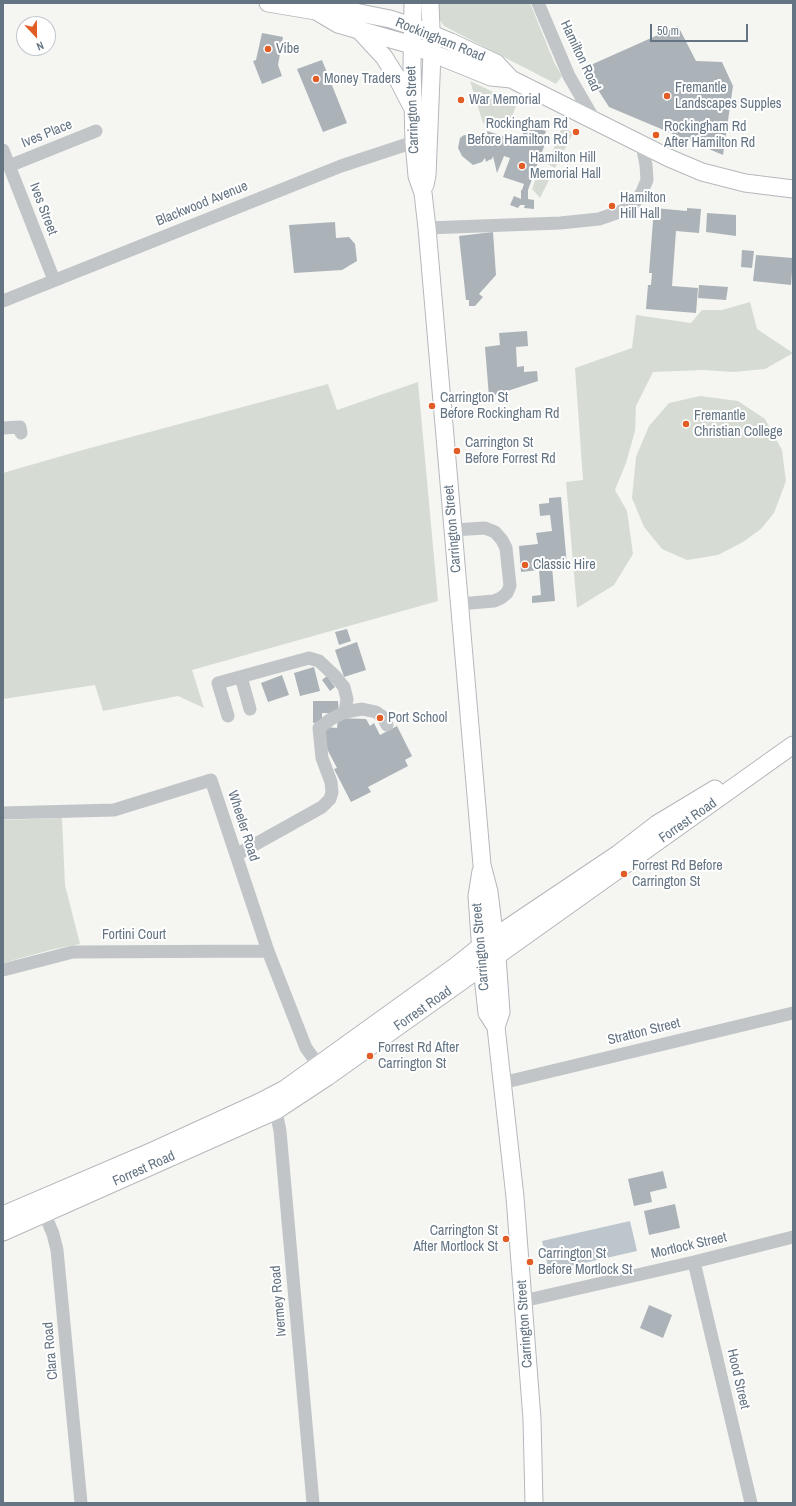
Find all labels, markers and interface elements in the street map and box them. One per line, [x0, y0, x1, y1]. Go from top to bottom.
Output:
street label: Rockingham Road [393, 14, 487, 66]
north arrow [16, 16, 56, 56]
scale bar [652, 16, 750, 42]
street label: Hamilton Road [556, 18, 604, 94]
text: 50 m [657, 23, 679, 39]
text: N [34, 38, 46, 54]
place label: Vibe [276, 41, 299, 57]
marker: Vibe [263, 44, 273, 54]
street label: Carrington Street [403, 66, 423, 154]
place label: Money Traders [324, 71, 401, 87]
marker: Money Traders [311, 74, 321, 84]
place label: Fremantle Landscapes Supples [675, 80, 782, 112]
marker: Fremantle Landscapes Supples [662, 91, 672, 101]
place label: War Memorial [469, 92, 541, 108]
marker: War Memorial [456, 95, 466, 105]
street label: Ives Place [19, 116, 75, 152]
place label: Rockingham Rd Before Hamilton Rd [467, 116, 568, 148]
place label: Rockingham Rd After Hamilton Rd [664, 119, 755, 152]
marker: Rockingham Rd Before Hamilton Rd [571, 127, 581, 137]
marker: Rockingham Rd After Hamilton Rd [651, 130, 661, 140]
place label: Hamilton Hill Memorial Hall [530, 150, 601, 182]
marker: Hamilton Hill Memorial Hall [517, 161, 527, 171]
street label: Blackwood Avenue [154, 178, 250, 230]
street label: Ives Street [25, 180, 61, 238]
place label: Hamilton Hill Hall [620, 190, 666, 222]
marker: Hamilton Hill Hall [607, 201, 617, 211]
place label: Carrington St Before Rockingham Rd [440, 390, 559, 422]
marker: Carrington St Before Rockingham Rd [427, 401, 437, 411]
place label: Fremantle Christian College [694, 408, 783, 440]
marker: Fremantle Christian College [681, 419, 691, 429]
place label: Carrington St Before Forrest Rd [465, 435, 556, 468]
marker: Carrington St Before Forrest Rd [452, 446, 462, 456]
street label: Carrington Street [441, 484, 465, 574]
place label: Classic Hire [533, 557, 596, 573]
marker: Classic Hire [520, 560, 530, 570]
place label: Port School [388, 710, 447, 726]
marker: Port School [375, 713, 385, 723]
street label: Wheeler Road [224, 789, 262, 863]
street label: Forrest Road [656, 795, 720, 847]
place label: Forrest Rd Before Carrington St [632, 858, 723, 890]
marker: Forrest Rd Before Carrington St [619, 869, 629, 879]
street label: Carrington Street [469, 902, 493, 992]
street label: Fortini Court [102, 927, 166, 943]
street label: Forrest Road [391, 983, 455, 1035]
street label: Stratton Street [606, 1015, 682, 1049]
place label: Forrest Rd After Carrington St [378, 1040, 459, 1072]
marker: Forrest Rd After Carrington St [365, 1051, 375, 1061]
street label: Forrest Road [110, 1148, 178, 1190]
place label: Carrington St After Mortlock St [413, 1223, 498, 1256]
street label: Mortlock Street [650, 1229, 728, 1263]
marker: Carrington St After Mortlock St [501, 1234, 511, 1244]
place label: Carrington St Before Mortlock St [538, 1246, 632, 1278]
marker: Carrington St Before Mortlock St [525, 1257, 535, 1267]
street label: Ivermey Road [268, 1265, 290, 1337]
street label: Carrington Street [514, 1279, 536, 1369]
street label: Clara Road [40, 1321, 62, 1381]
street label: Hood Street [723, 1347, 753, 1411]

